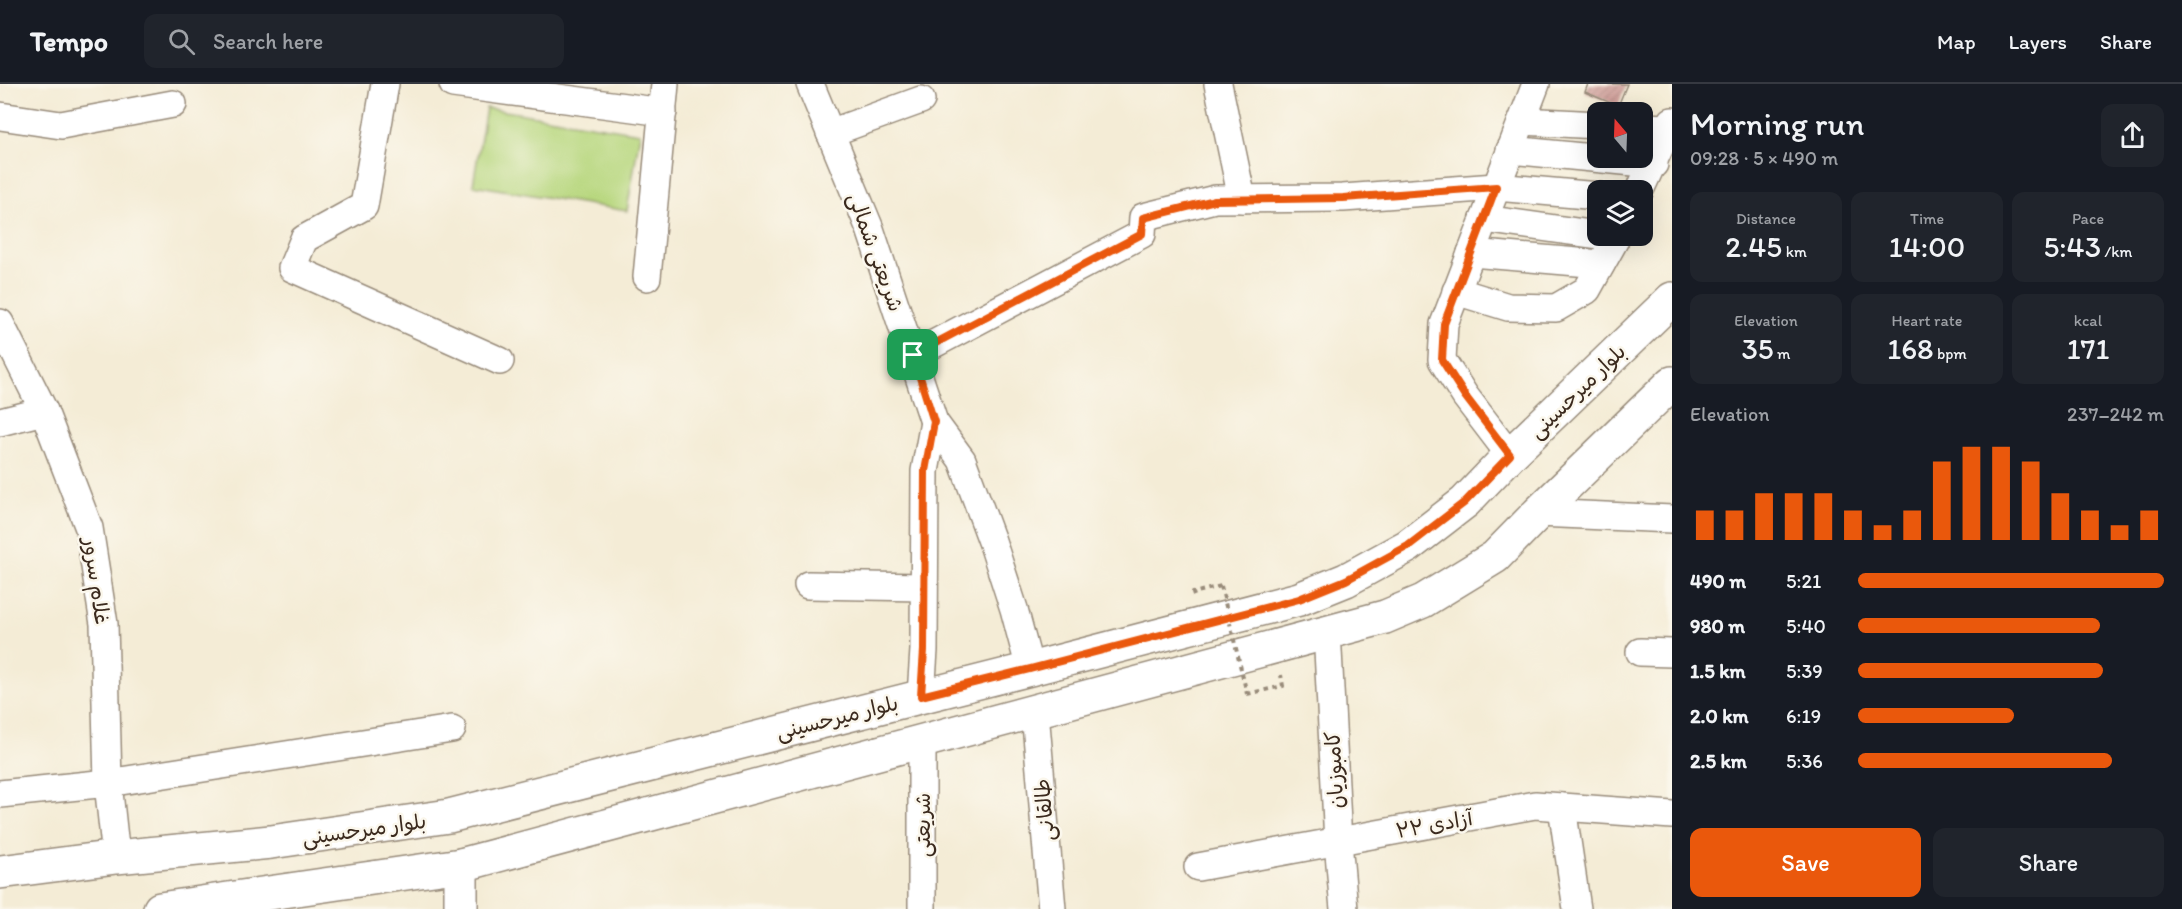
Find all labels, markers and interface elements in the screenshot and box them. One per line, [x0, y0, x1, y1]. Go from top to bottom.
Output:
search box [144, 14, 564, 68]
text: Tempo [30, 24, 108, 58]
icon: search [165, 25, 198, 58]
text: Search here [213, 28, 323, 55]
text: Map [1937, 29, 1976, 54]
text: Layers [2009, 29, 2067, 54]
text: Share [2100, 29, 2152, 54]
north arrow [1587, 102, 1653, 168]
map controls [1587, 102, 1653, 246]
text: Morning run [1690, 104, 1865, 143]
button: share [2101, 104, 2164, 167]
text: 09:28 · 5 × 490 m [1690, 146, 1838, 170]
button: layers [1587, 180, 1653, 246]
street label: شریعتی شمالی [841, 189, 909, 316]
text: Distance [1736, 209, 1796, 228]
text: Time [1910, 209, 1944, 228]
text: Pace [2072, 209, 2104, 228]
text: 2.45 [1725, 228, 1782, 265]
text: 14:00 [1889, 228, 1965, 265]
text: 5:43 [2044, 228, 2101, 265]
text: km [1782, 242, 1807, 261]
text: /km [2101, 242, 2132, 261]
text: Elevation [1734, 311, 1798, 330]
text: Heart rate [1892, 311, 1962, 330]
text: kcal [2074, 311, 2102, 330]
pin [887, 329, 938, 380]
text: 35 [1741, 330, 1774, 367]
text: 168 [1887, 330, 1933, 367]
text: 171 [2067, 330, 2109, 367]
icon: arrive [896, 338, 929, 371]
street label: بلوار میرحسینی [1523, 339, 1632, 445]
text: m [1774, 344, 1791, 363]
text: bpm [1933, 344, 1967, 363]
text: Elevation [1690, 402, 1769, 426]
text: 237–242 m [2067, 402, 2164, 426]
street label: غلام سرور [74, 534, 115, 626]
text: 490 m [1690, 569, 1746, 593]
text: 5:21 [1786, 569, 1821, 593]
text: 980 m [1690, 614, 1745, 638]
text: 5:40 [1786, 614, 1826, 638]
text: 1.5 km [1690, 659, 1746, 683]
text: 5:39 [1786, 659, 1823, 683]
street label: بلوار میرحسینی [773, 690, 901, 746]
text: 2.0 km [1690, 704, 1749, 728]
text: 6:19 [1786, 704, 1821, 728]
street label: کامبوزیان [1319, 731, 1350, 809]
text: 2.5 km [1690, 749, 1747, 773]
text: 5:36 [1786, 749, 1823, 773]
street label: طالقانی [1029, 778, 1061, 842]
street label: شریعتی [910, 793, 937, 857]
street label: آزادی ۲۲ [1394, 805, 1475, 843]
street label: بلوار میرحسینی [300, 808, 428, 852]
button: Save [1690, 828, 1921, 897]
button: Share [1933, 828, 2164, 897]

